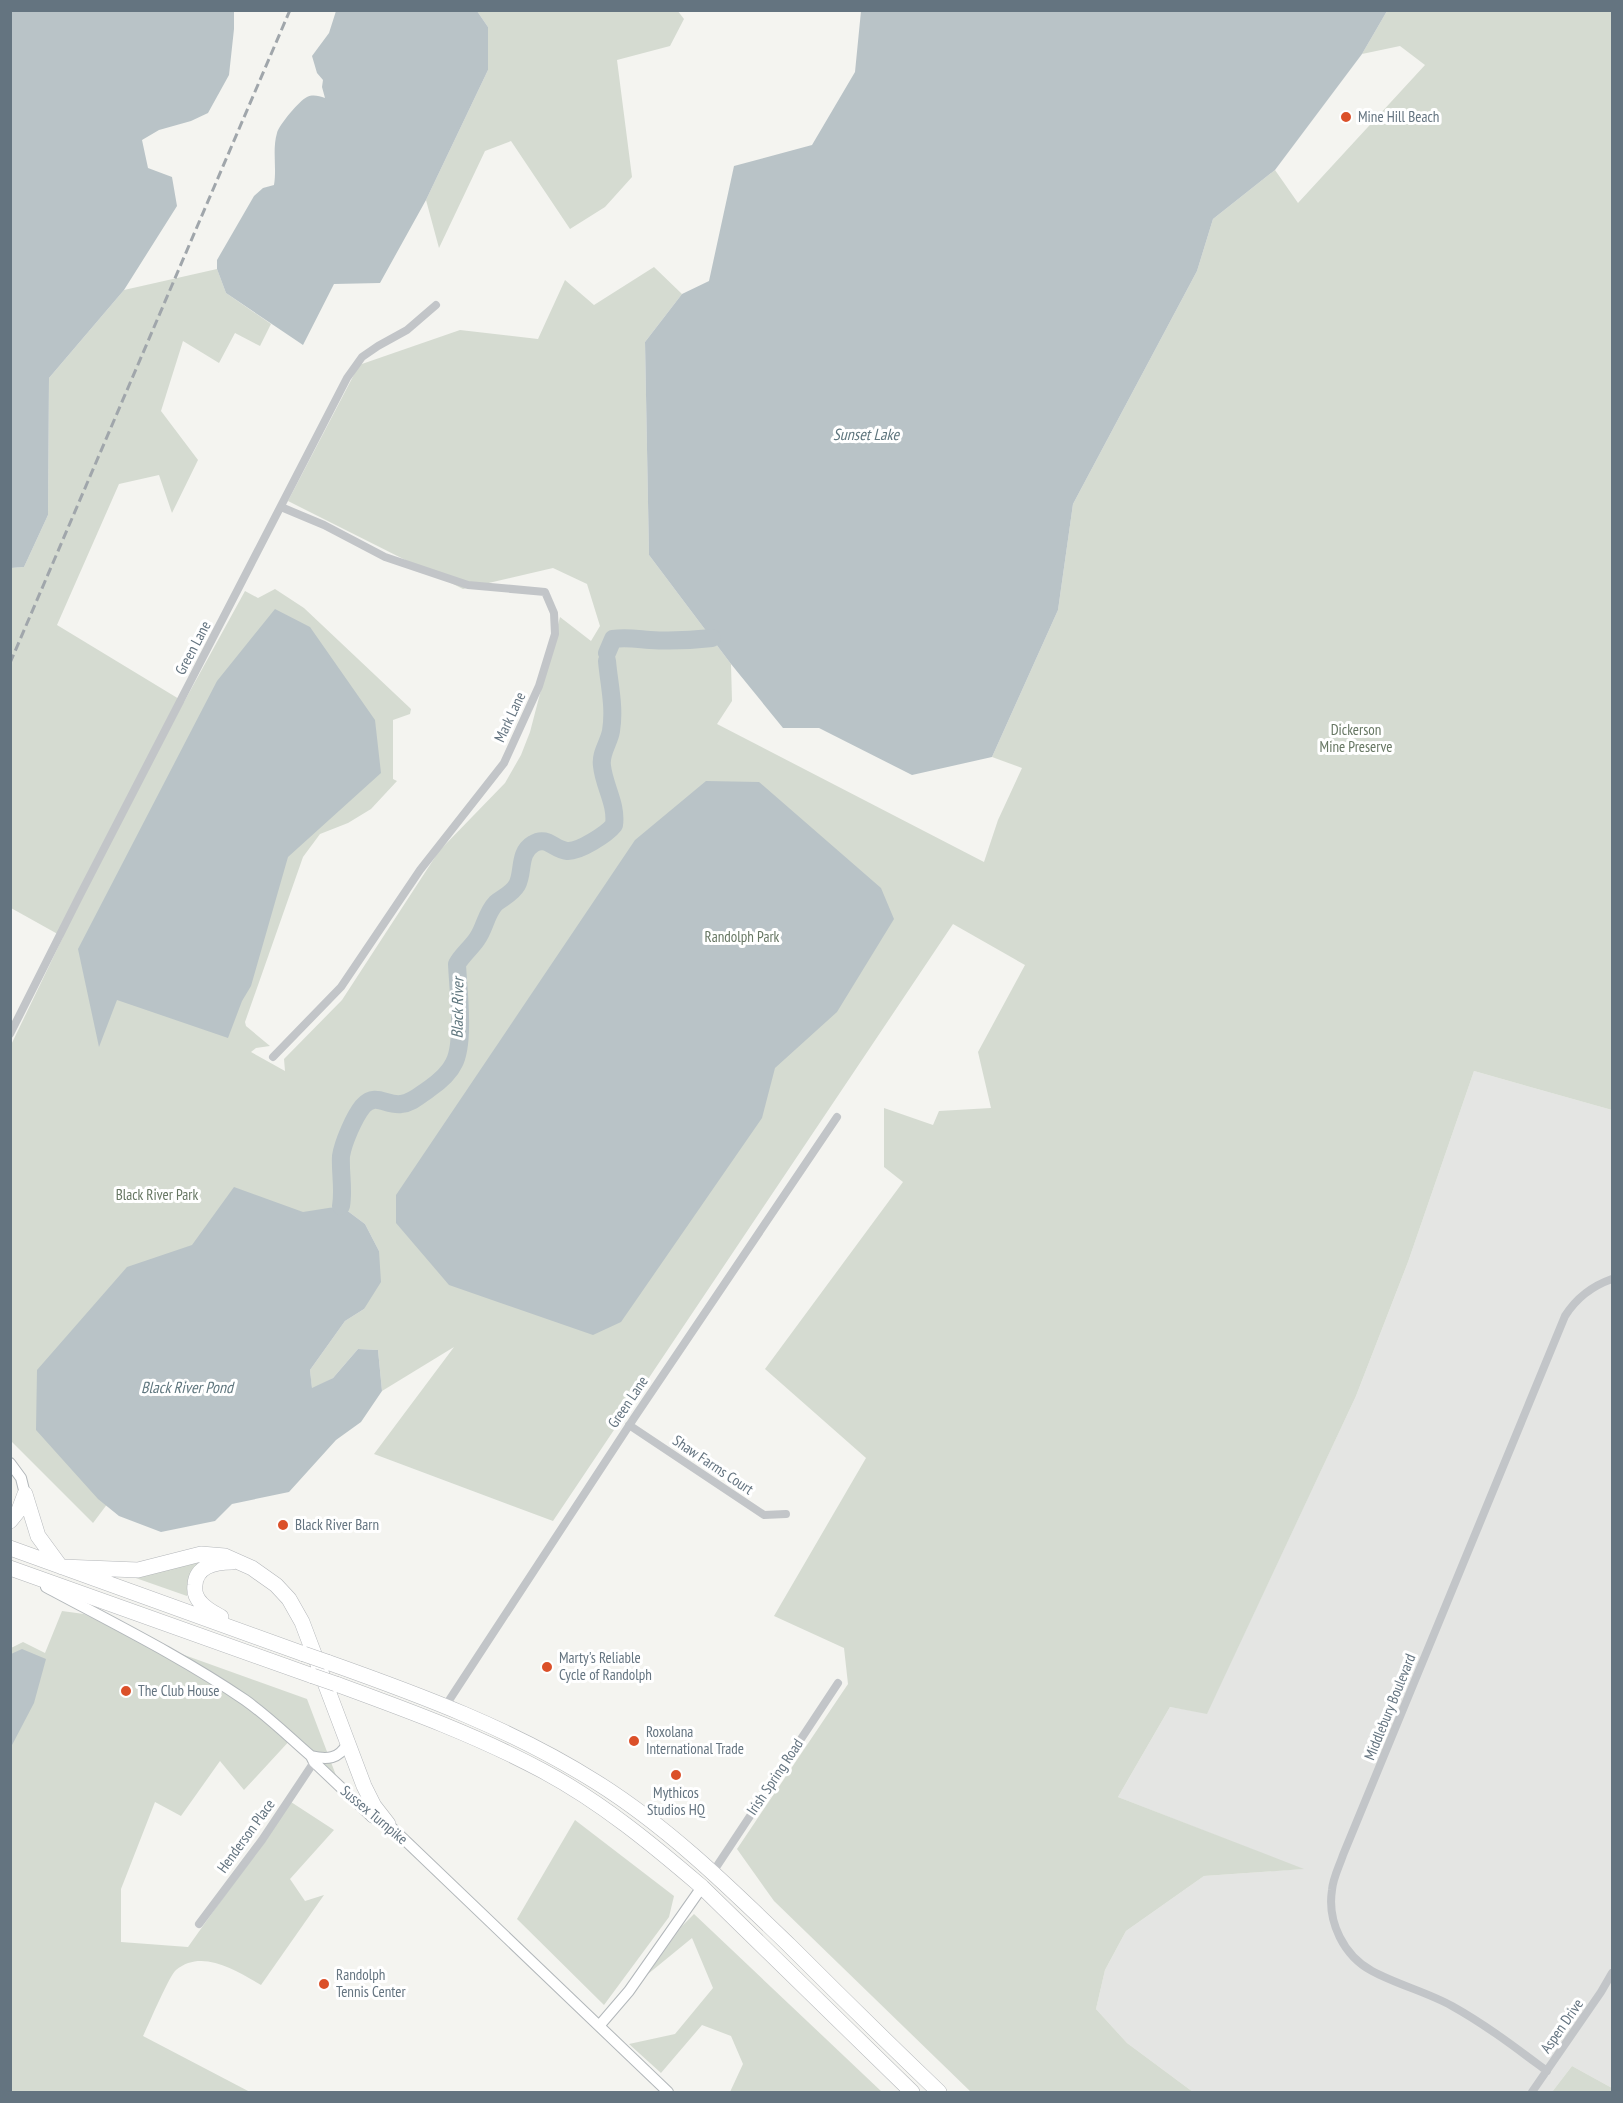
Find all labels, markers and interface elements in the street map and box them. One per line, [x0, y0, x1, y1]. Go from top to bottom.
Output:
place label: Mine Hill Beach [1358, 107, 1439, 126]
marker: Mine Hill Beach [1339, 110, 1353, 124]
water label: Sunset Lake [833, 424, 900, 444]
street label: Green Lane [170, 618, 215, 678]
street label: Mark Lane [490, 689, 529, 745]
park label: Dickerson Mine Preserve [1320, 720, 1392, 756]
park label: Randolph Park [705, 927, 780, 946]
water label: Black River [446, 975, 468, 1039]
park label: Black River Park [116, 1185, 198, 1204]
street label: Green Lane [603, 1372, 652, 1431]
water label: Black River Pond [141, 1377, 235, 1397]
street label: Shaw Farms Court [669, 1431, 757, 1498]
place label: Black River Barn [295, 1515, 379, 1534]
marker: Black River Barn [276, 1518, 290, 1532]
place label: Marty's Reliable Cycle of Randolph [559, 1648, 652, 1684]
street label: Middlebury Boulevard [1360, 1651, 1419, 1763]
marker: Marty's Reliable Cycle of Randolph [540, 1660, 554, 1674]
place label: The Club House [138, 1681, 220, 1700]
marker: The Club House [119, 1684, 133, 1698]
place label: Roxolana International Trade [646, 1722, 744, 1758]
marker: Roxolana International Trade [627, 1734, 641, 1748]
street label: Irish Spring Road [742, 1735, 807, 1818]
marker: Mythicos Studios HQ [669, 1768, 683, 1782]
street label: Sussex Turnpike [337, 1781, 412, 1848]
place label: Mythicos Studios HQ [647, 1783, 706, 1819]
street label: Henderson Place [212, 1795, 279, 1876]
place label: Randolph Tennis Center [336, 1965, 406, 2001]
marker: Randolph Tennis Center [317, 1977, 331, 1991]
street label: Aspen Drive [1536, 1995, 1587, 2057]

